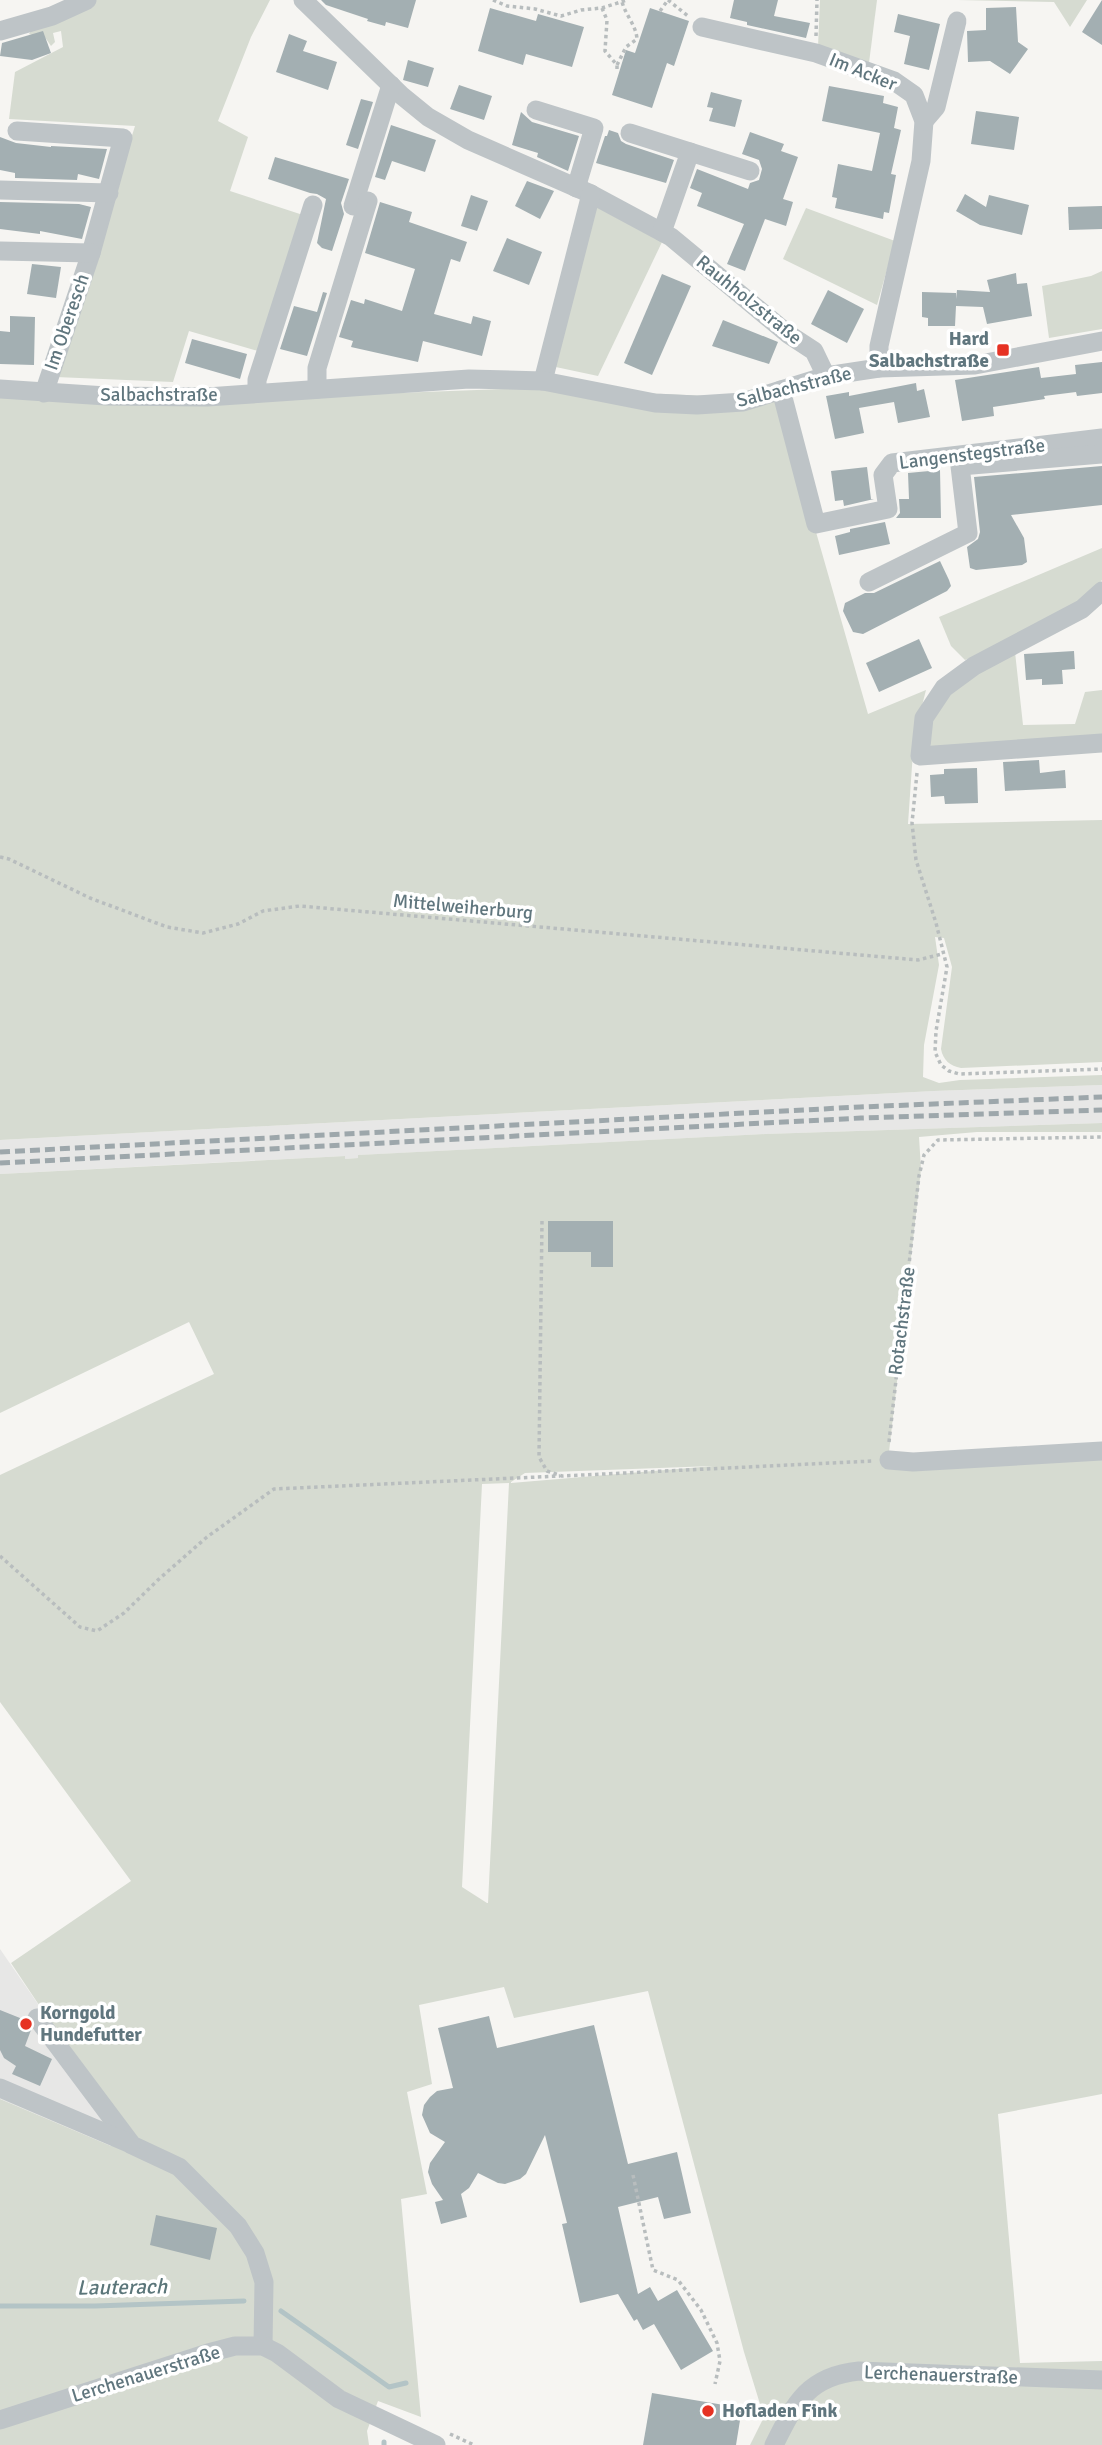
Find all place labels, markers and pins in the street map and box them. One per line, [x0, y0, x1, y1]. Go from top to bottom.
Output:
place label: Hard Salbachstraße [869, 327, 989, 373]
marker: Hard Salbachstraße [995, 342, 1011, 358]
place label: Korngold Hundefutter [40, 2001, 142, 2047]
marker: Korngold Hundefutter [18, 2016, 34, 2032]
place label: Hofladen Fink [722, 2399, 837, 2423]
marker: Hofladen Fink [700, 2403, 716, 2419]

